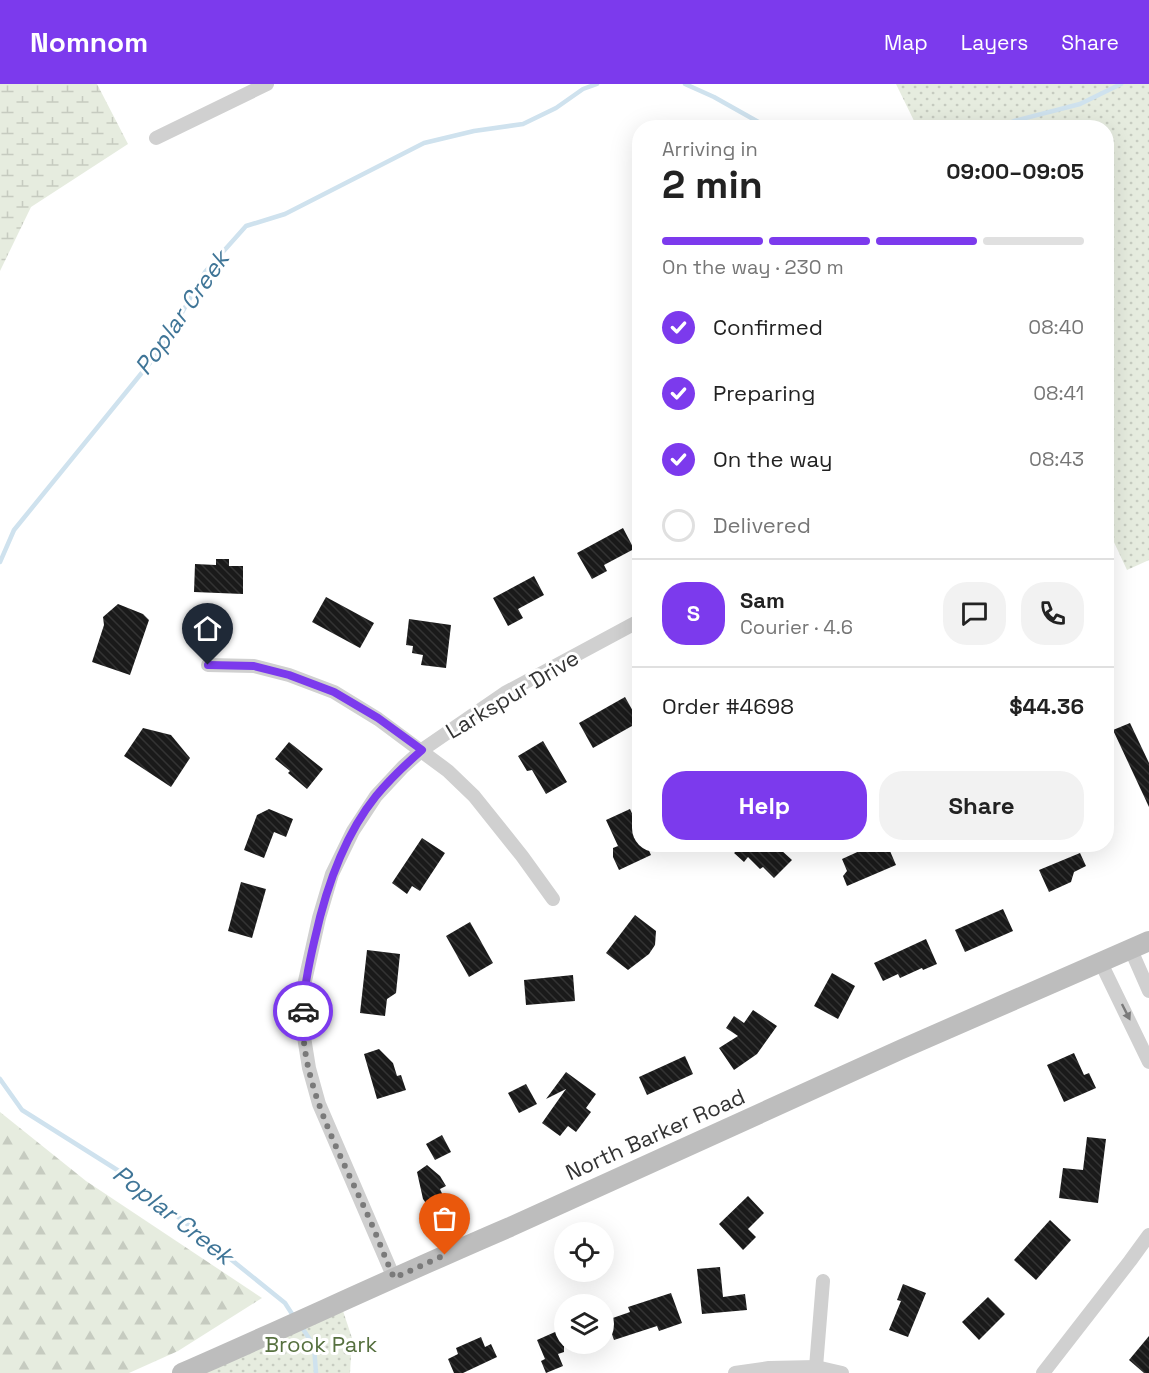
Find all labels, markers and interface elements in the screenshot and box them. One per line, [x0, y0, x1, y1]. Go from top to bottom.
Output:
text: Nomnom [30, 24, 148, 60]
text: Map [884, 29, 928, 56]
text: Layers [961, 29, 1028, 56]
text: Share [1061, 29, 1119, 56]
text: Arriving in [662, 136, 758, 162]
text: 09:00–09:05 [946, 157, 1084, 185]
text: 2 min [662, 160, 763, 209]
water label: Poplar Creek [127, 242, 238, 381]
text: On the way · 230 m [662, 254, 844, 280]
icon: check [662, 311, 695, 344]
text: Confirmed [713, 313, 823, 341]
text: 08:40 [1028, 314, 1084, 340]
icon: check [662, 377, 695, 410]
text: Preparing [713, 379, 815, 407]
text: 08:41 [1033, 380, 1084, 406]
icon: check [662, 443, 695, 476]
text: On the way [713, 445, 832, 473]
text: 08:43 [1029, 446, 1084, 472]
text: Delivered [713, 511, 811, 539]
button: chat [943, 582, 1006, 645]
button: phone [1021, 582, 1084, 645]
text: Sam [740, 586, 785, 614]
text: S [687, 599, 700, 627]
pin [182, 603, 233, 665]
icon: home [191, 612, 224, 645]
text: Courier · 4.6 [740, 614, 853, 640]
street label: Larkspur Drive [440, 643, 584, 745]
text: Order #4698 [662, 692, 794, 720]
text: $44.36 [1009, 692, 1084, 720]
button: Help [662, 771, 867, 840]
button: Share [879, 771, 1084, 840]
courier [273, 981, 333, 1041]
icon: car [287, 995, 320, 1028]
one-way arrow [1120, 1003, 1130, 1021]
street label: North Barker Road [561, 1082, 749, 1186]
water label: Poplar Creek [107, 1158, 242, 1273]
pin [419, 1193, 470, 1255]
icon: bag [428, 1202, 461, 1235]
map controls [554, 1222, 614, 1354]
button: locate [554, 1222, 614, 1282]
button: layers [554, 1294, 614, 1354]
park label: Brook Park [265, 1330, 378, 1358]

